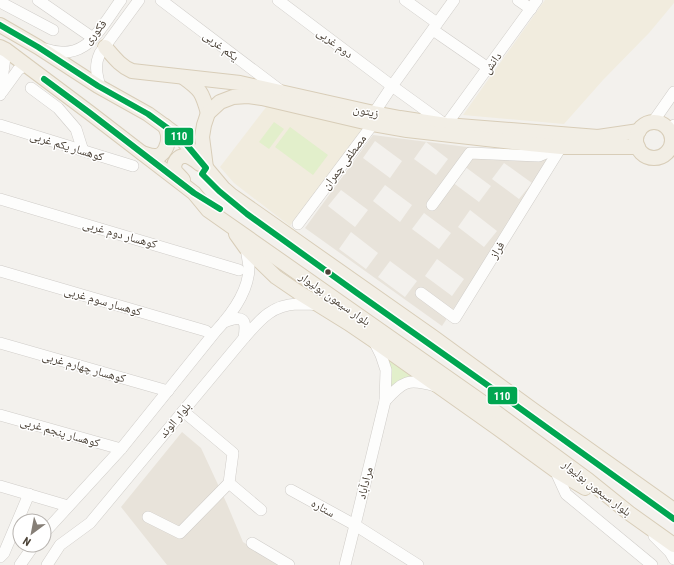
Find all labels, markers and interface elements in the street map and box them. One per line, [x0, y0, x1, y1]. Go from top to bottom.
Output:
street label: فکوری [80, 17, 110, 47]
street label: دوم غربی [314, 25, 356, 62]
street label: یکم غربی [200, 28, 242, 65]
street label: دانش [479, 49, 505, 77]
street label: زیتون [352, 101, 380, 121]
line badge: 110 [164, 127, 194, 146]
street label: کوهسار یکم غربی [28, 128, 106, 165]
text: 110 [171, 130, 188, 143]
street label: مصطفی چمران [319, 132, 369, 192]
street label: کوهسار دوم غربی [81, 217, 159, 252]
street label: فراز [486, 239, 508, 262]
unlabelled marker [323, 267, 333, 277]
street label: بلوار سیمون بولیوار [296, 269, 373, 329]
street label: کوهسار سوم غربی [63, 283, 143, 320]
street label: کوهسار چهارم غربی [40, 348, 127, 387]
line badge: 110 [487, 386, 518, 405]
text: 110 [494, 390, 511, 403]
street label: بلوار الوند [156, 399, 194, 441]
street label: کوهسار پنجم غربی [18, 414, 101, 451]
street label: بلوار سیمون بولیوار [559, 456, 634, 520]
street label: مرادآباد [354, 466, 376, 500]
street label: ستاره [309, 496, 337, 520]
north arrow [12, 513, 52, 553]
text: N [20, 534, 33, 548]

